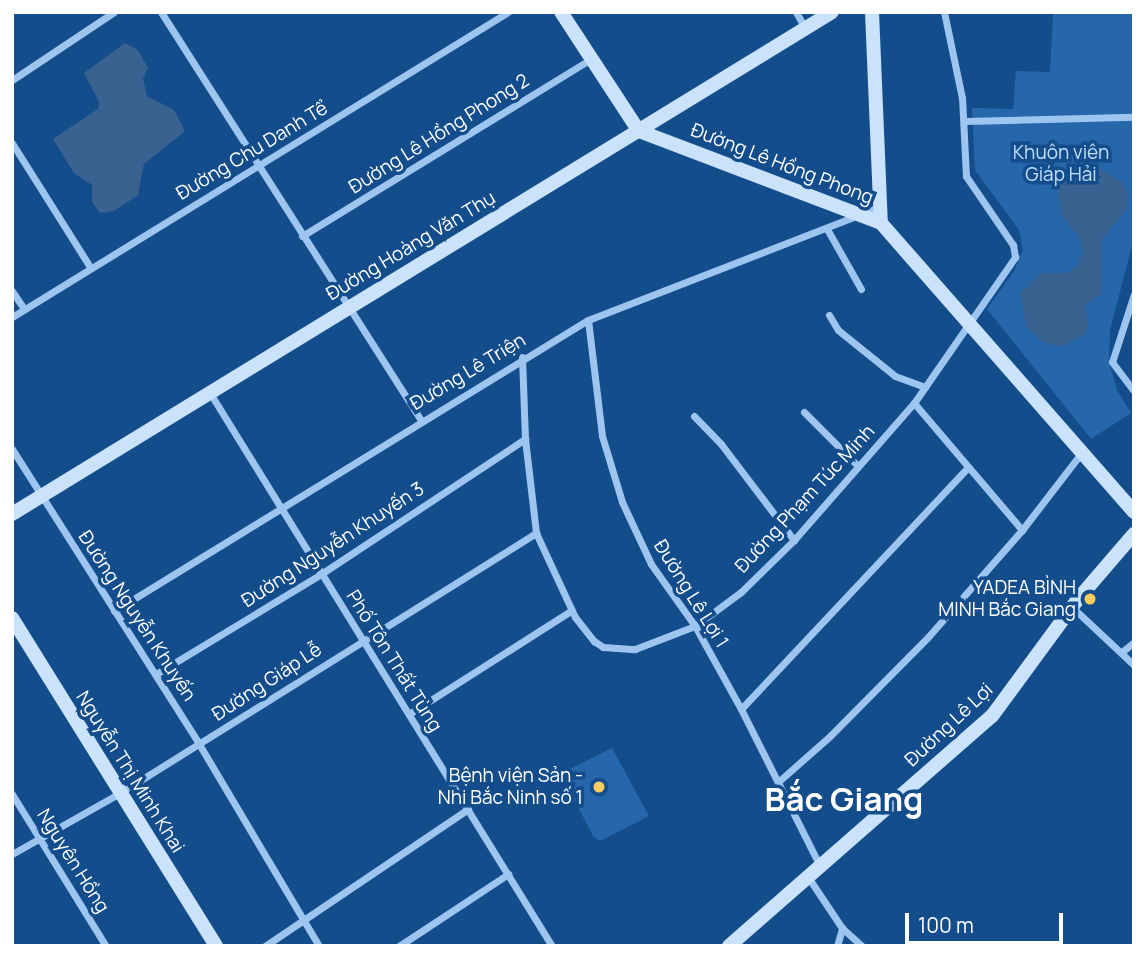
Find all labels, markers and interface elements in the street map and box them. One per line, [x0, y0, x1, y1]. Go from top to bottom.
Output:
street label: Đường Lê Hồng Phong 2 [345, 69, 533, 199]
street label: Đường Chu Danh Tể [172, 97, 332, 205]
street label: Đường Lê Hồng Phong [688, 119, 876, 209]
park label: Khuôn viên Giáp Hải [1013, 142, 1109, 186]
street label: Đường Hoàng Văn Thụ [322, 186, 500, 306]
street label: Đường Lê Triện [406, 329, 530, 415]
street label: Đường Phạm Túc Minh [730, 420, 880, 578]
street label: Đường Nguyễn Khuyến 3 [238, 477, 428, 613]
street label: Đường Nguyễn Khuyến [73, 527, 201, 705]
street label: Đường Lê Lợi 1 [649, 536, 733, 652]
place label: YADEA BÌNH MINH Bắc Giang [938, 577, 1076, 621]
street label: Phố Tôn Thất Tùng [341, 586, 447, 736]
marker: YADEA BÌNH MINH Bắc Giang [1082, 591, 1098, 607]
street label: Đường Giáp Lễ [208, 638, 326, 726]
street label: Đường Lê Lợi [900, 679, 998, 771]
street label: Nguyễn Thị Minh Khai [71, 687, 189, 857]
place label: Bệnh viện Sản - Nhi Bắc Ninh số 1 [438, 765, 583, 809]
marker: Bệnh viện Sản - Nhi Bắc Ninh số 1 [589, 777, 609, 797]
district label: Bắc Giang [765, 779, 923, 819]
street label: Nguyên Hồng [32, 805, 114, 917]
scale bar [908, 898, 1066, 942]
text: 100 m [918, 911, 974, 939]

